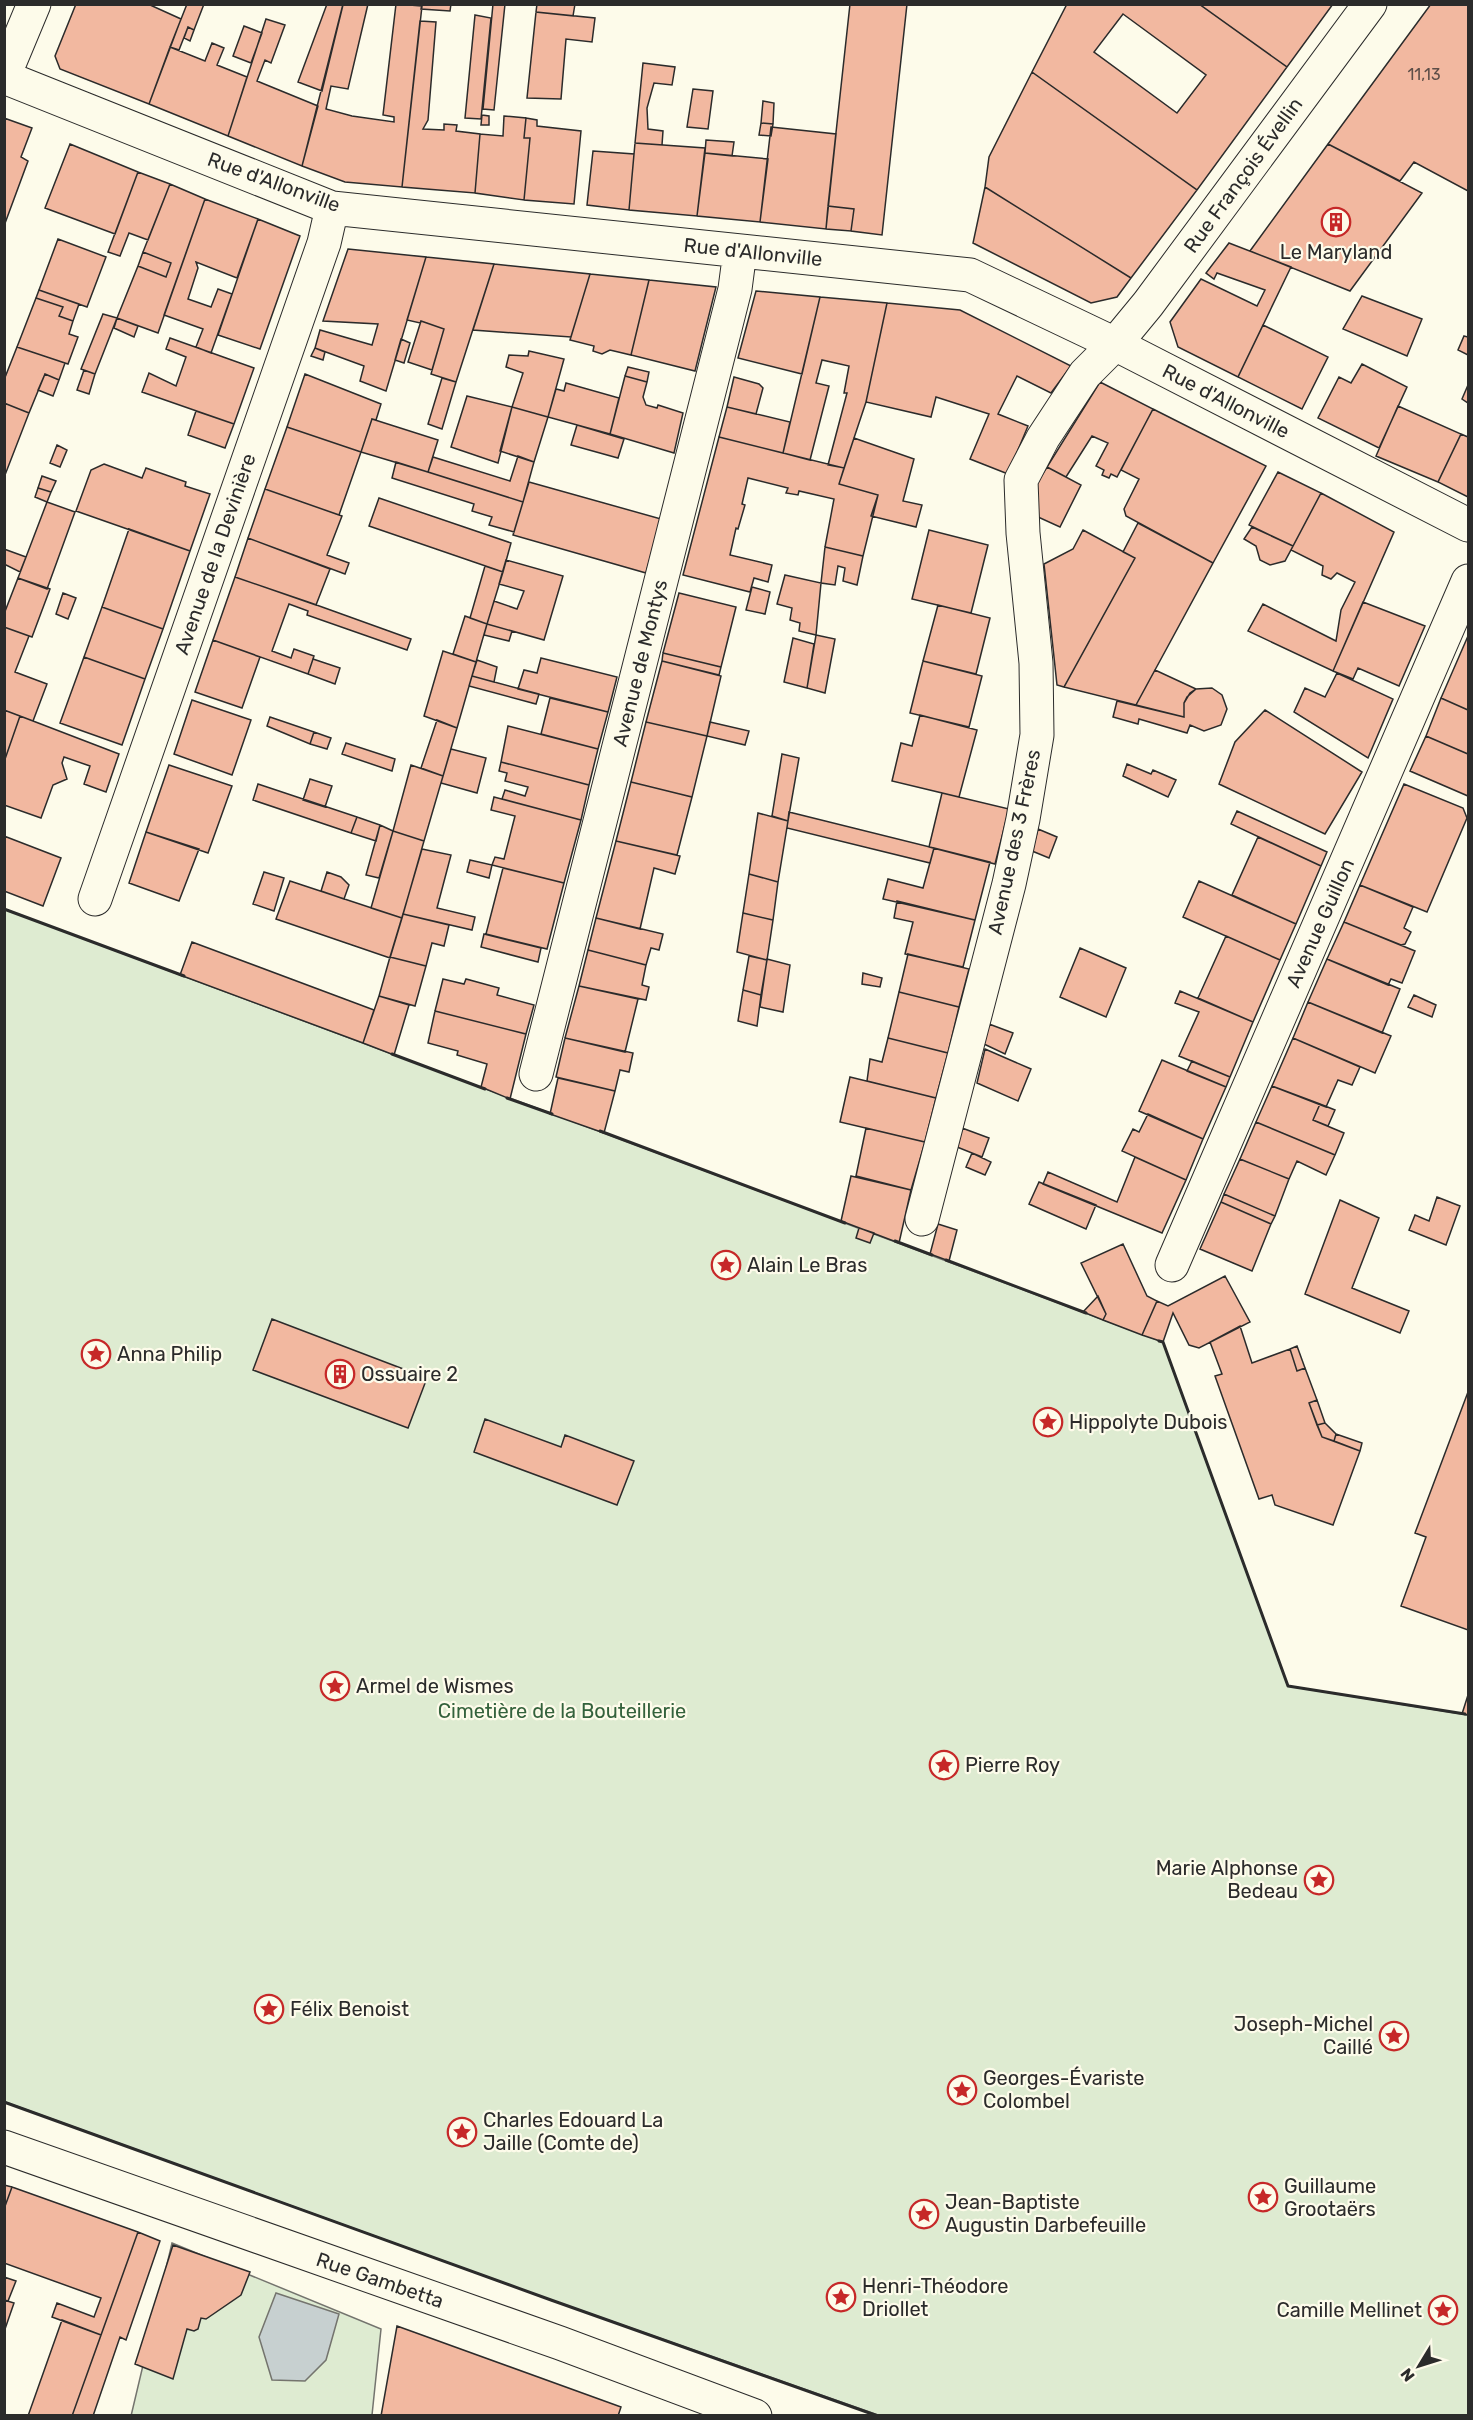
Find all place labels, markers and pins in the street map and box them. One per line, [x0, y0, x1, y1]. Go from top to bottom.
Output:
building icon: Le Maryland [1320, 206, 1352, 238]
place label: Le Maryland [1280, 240, 1392, 264]
place icon: Alain Le Bras [710, 1249, 742, 1281]
place label: Alain Le Bras [747, 1253, 867, 1277]
place icon: Anna Philip [80, 1338, 112, 1370]
place label: Anna Philip [117, 1342, 222, 1366]
building icon: Ossuaire 2 [324, 1358, 356, 1390]
place label: Ossuaire 2 [361, 1362, 458, 1386]
place icon: Hippolyte Dubois [1032, 1406, 1064, 1438]
place label: Hippolyte Dubois [1069, 1410, 1228, 1434]
place icon: Armel de Wismes [319, 1670, 351, 1702]
place label: Armel de Wismes [356, 1674, 514, 1698]
place icon: Pierre Roy [928, 1749, 960, 1781]
place label: Pierre Roy [965, 1753, 1060, 1777]
place label: Marie Alphonse Bedeau [1156, 1856, 1298, 1903]
place icon: Marie Alphonse Bedeau [1303, 1864, 1335, 1896]
place icon: Félix Benoist [253, 1993, 285, 2025]
place label: Félix Benoist [290, 1997, 409, 2021]
place label: Joseph-Michel Caillé [1234, 2012, 1373, 2059]
place icon: Joseph-Michel Caillé [1378, 2020, 1410, 2052]
place label: Georges-Évariste Colombel [983, 2066, 1145, 2113]
place icon: Georges-Évariste Colombel [946, 2074, 978, 2106]
place label: Charles Edouard La Jaille (Comte de) [483, 2108, 663, 2155]
place icon: Charles Edouard La Jaille (Comte de) [446, 2116, 478, 2148]
place label: Guillaume Grootaërs [1284, 2174, 1376, 2221]
place icon: Guillaume Grootaërs [1247, 2181, 1279, 2213]
place label: Jean-Baptiste Augustin Darbefeuille [945, 2190, 1146, 2237]
place icon: Jean-Baptiste Augustin Darbefeuille [908, 2198, 940, 2230]
place label: Henri-Théodore Driollet [862, 2274, 1008, 2321]
place icon: Henri-Théodore Driollet [825, 2281, 857, 2313]
place icon: Camille Mellinet [1427, 2294, 1459, 2326]
place label: Camille Mellinet [1276, 2298, 1422, 2322]

